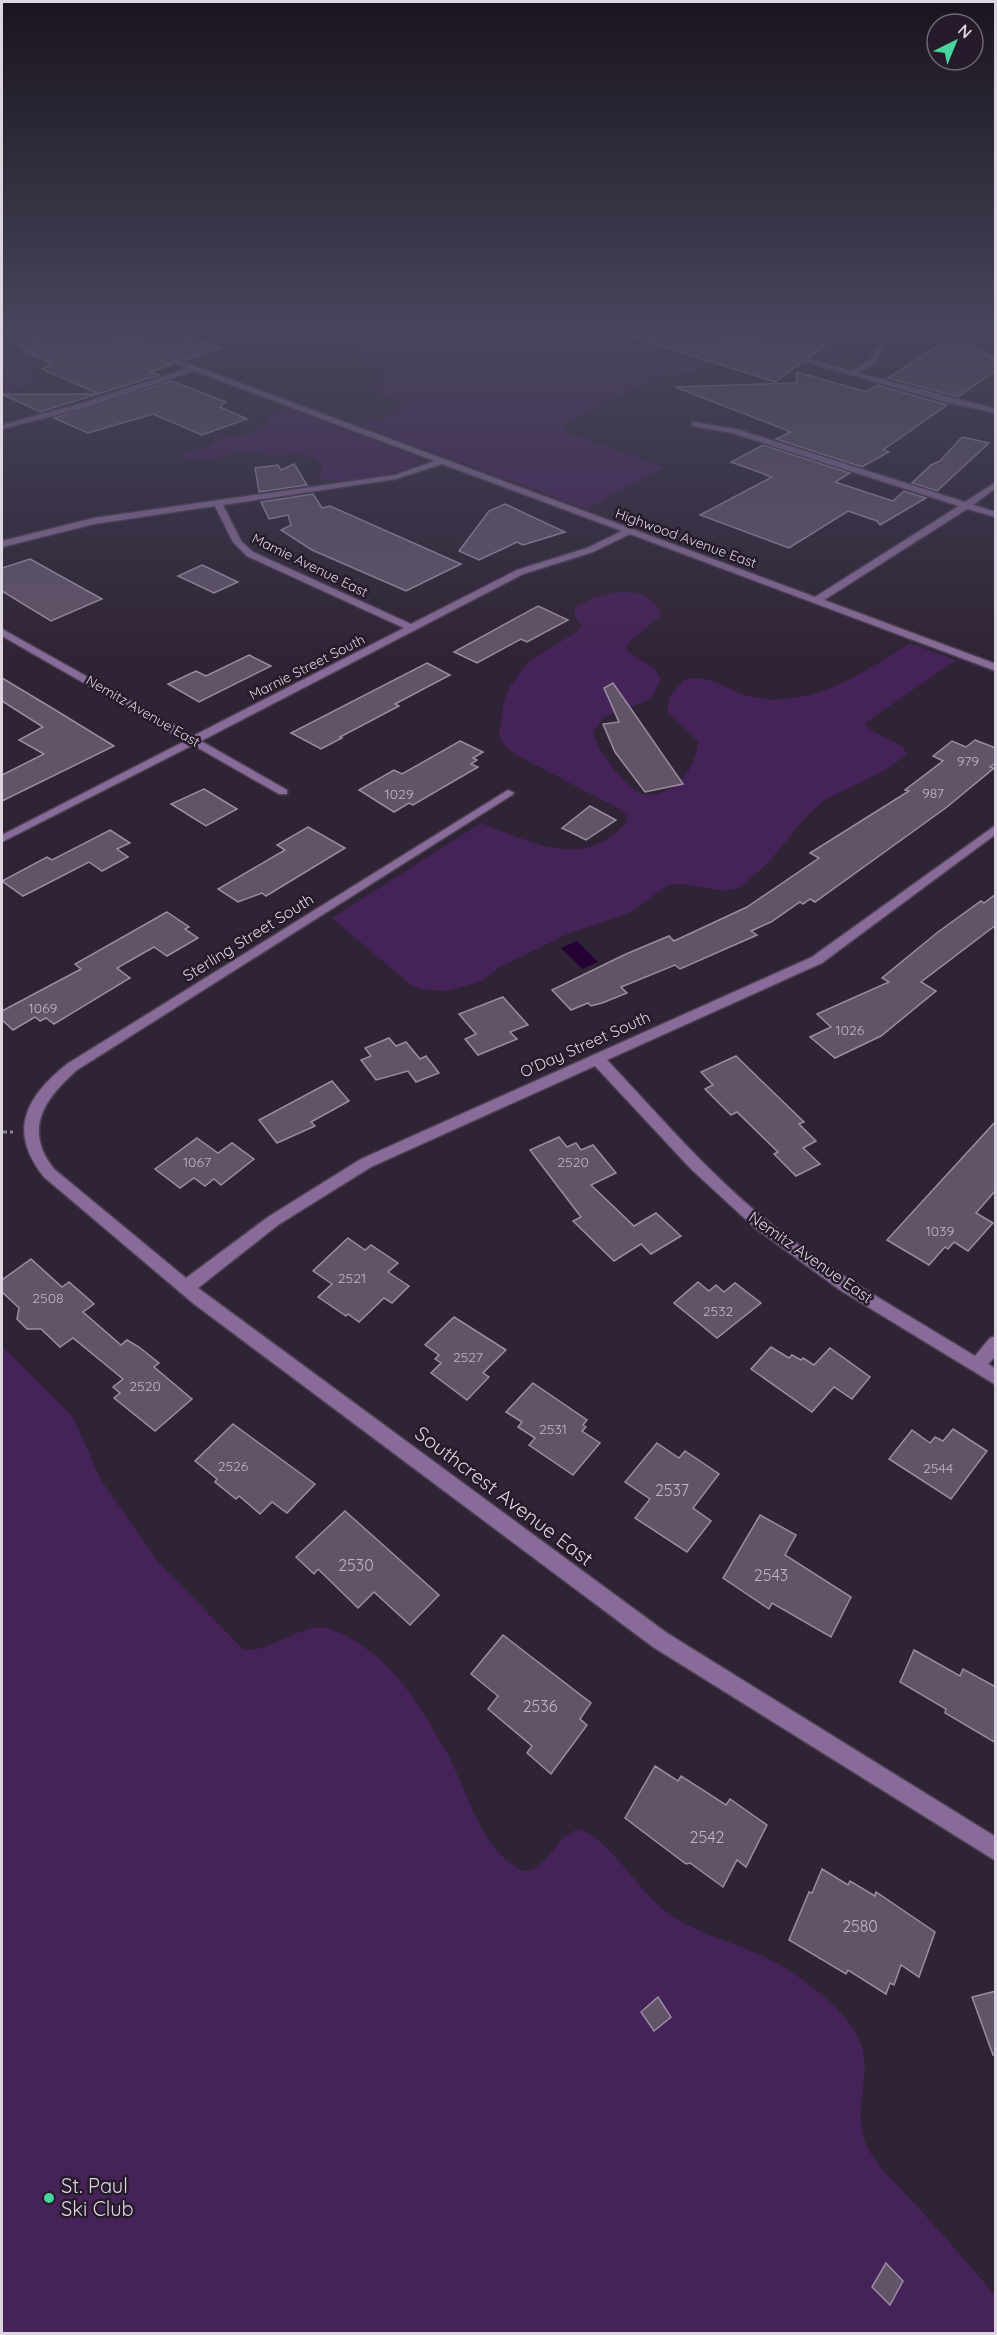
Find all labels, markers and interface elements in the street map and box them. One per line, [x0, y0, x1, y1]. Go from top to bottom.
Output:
north arrow [925, 12, 985, 72]
text: N [954, 20, 976, 42]
street label: Highwood Avenue East [613, 504, 759, 572]
street label: Mamie Avenue East [249, 529, 371, 601]
street label: Marnie Street South [246, 630, 368, 704]
street label: Nemitz Avenue East [83, 671, 203, 751]
house number: 979 [957, 752, 979, 770]
house number: 987 [922, 784, 944, 802]
house number: 1029 [384, 785, 414, 803]
street label: Sterling Street South [179, 889, 317, 985]
house number: 1069 [29, 999, 58, 1017]
street label: O'Day Street South [517, 1006, 653, 1082]
house number: 1026 [836, 1021, 865, 1039]
house number: 1067 [183, 1153, 211, 1171]
house number: 2520 [557, 1153, 589, 1171]
street label: Nemitz Avenue East [745, 1207, 877, 1307]
house number: 1039 [926, 1222, 955, 1240]
house number: 2521 [338, 1269, 366, 1287]
house number: 2508 [32, 1289, 64, 1307]
house number: 2532 [703, 1302, 733, 1320]
house number: 2527 [453, 1348, 483, 1366]
house number: 2520 [129, 1377, 161, 1395]
street label: Southcrest Avenue East [410, 1420, 599, 1571]
house number: 2531 [539, 1420, 567, 1438]
house number: 2526 [218, 1457, 249, 1475]
house number: 2544 [923, 1459, 953, 1477]
house number: 2537 [655, 1480, 689, 1500]
house number: 2530 [338, 1555, 374, 1575]
house number: 2543 [754, 1565, 788, 1585]
house number: 2536 [523, 1696, 558, 1716]
house number: 2542 [690, 1827, 725, 1847]
house number: 2580 [842, 1916, 878, 1936]
place label: St. Paul Ski Club [61, 2173, 134, 2221]
marker: St. Paul Ski Club [42, 2191, 56, 2205]

